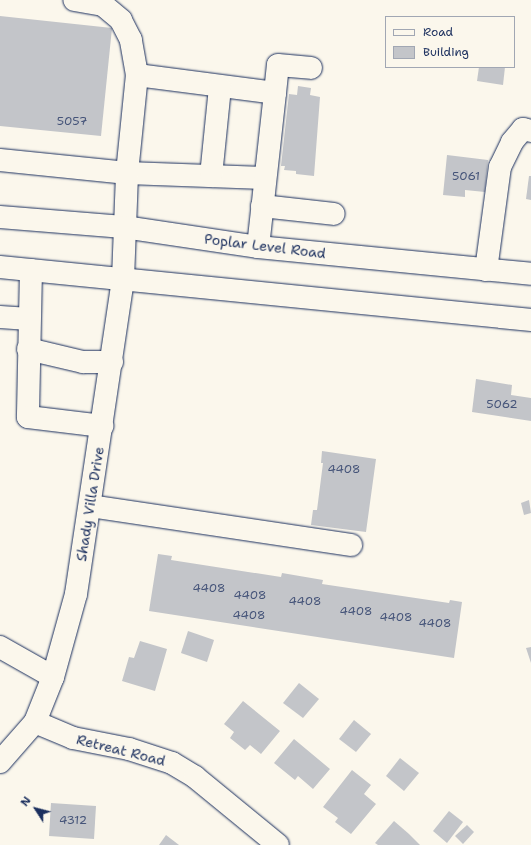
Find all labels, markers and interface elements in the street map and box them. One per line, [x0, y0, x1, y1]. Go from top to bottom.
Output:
legend [385, 16, 515, 68]
text: Road [423, 24, 453, 40]
text: Building [423, 44, 469, 60]
house number: 5057 [57, 115, 87, 129]
house number: 5061 [452, 170, 480, 184]
street label: Poplar Level Road [203, 230, 327, 262]
house number: 5062 [486, 398, 518, 412]
street label: Shady Villa Drive [73, 445, 107, 563]
house number: 4408 [327, 463, 361, 477]
house number: 4408 [192, 582, 226, 596]
house number: 4408 [233, 589, 267, 603]
house number: 4408 [288, 595, 322, 609]
house number: 4408 [339, 605, 373, 619]
house number: 4408 [232, 609, 266, 623]
house number: 4408 [379, 611, 413, 625]
house number: 4408 [418, 617, 452, 631]
street label: Retreat Road [75, 731, 167, 769]
north arrow [16, 789, 56, 829]
text: N [17, 794, 35, 810]
house number: 4312 [59, 814, 87, 828]

